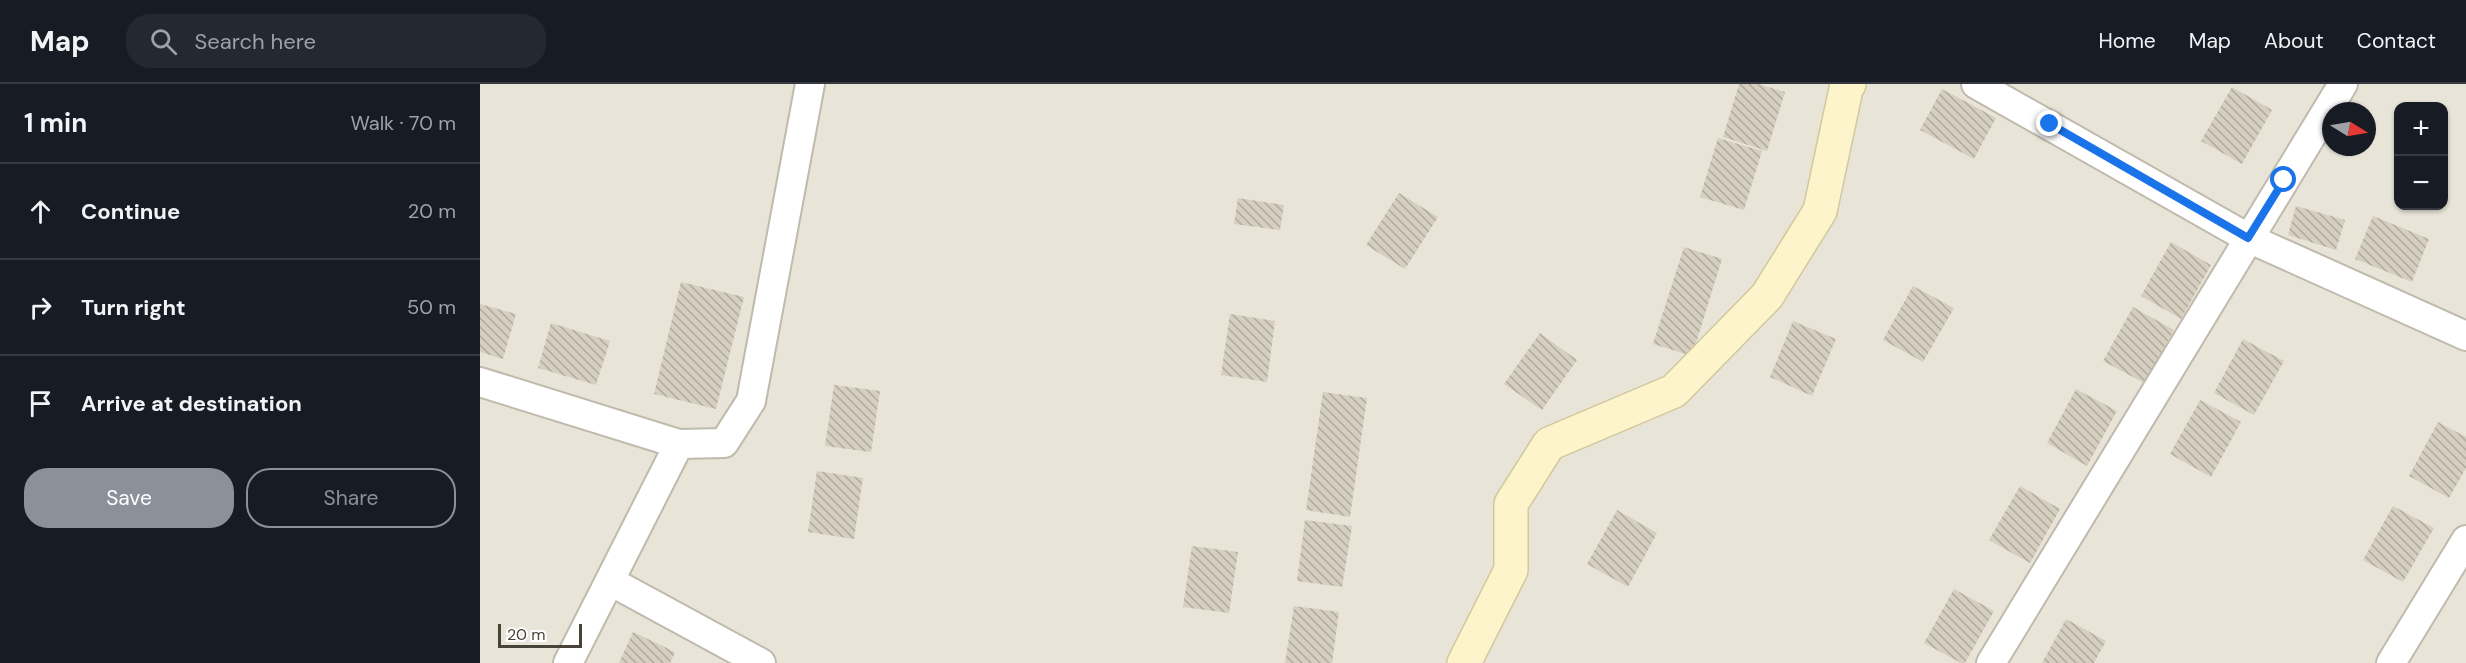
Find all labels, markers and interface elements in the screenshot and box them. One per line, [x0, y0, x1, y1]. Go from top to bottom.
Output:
search box [126, 14, 546, 68]
text: Map [30, 23, 90, 60]
icon: search [147, 25, 180, 58]
text: Search here [195, 27, 316, 56]
text: Home [2098, 27, 2156, 55]
text: Map [2189, 27, 2231, 55]
text: About [2264, 27, 2324, 55]
text: Contact [2357, 27, 2436, 55]
north arrow [2322, 102, 2376, 156]
map controls [2394, 102, 2448, 210]
button: + [2394, 102, 2448, 156]
text: 1 min [24, 106, 87, 140]
text: Walk · 70 m [350, 110, 456, 136]
route end [2036, 110, 2062, 136]
button: − [2394, 156, 2448, 210]
route start [2270, 166, 2296, 192]
icon: ahead [24, 195, 57, 228]
text: Continue [81, 197, 180, 226]
text: 20 m [408, 198, 456, 224]
icon: right [24, 291, 57, 324]
text: Turn right [81, 293, 186, 322]
text: 50 m [407, 294, 456, 320]
icon: arrive [24, 387, 57, 420]
text: Arrive at destination [81, 389, 302, 418]
button: Save [24, 468, 234, 528]
button: Share [246, 468, 456, 528]
scale bar [498, 621, 582, 648]
text: 20 m [507, 624, 546, 645]

